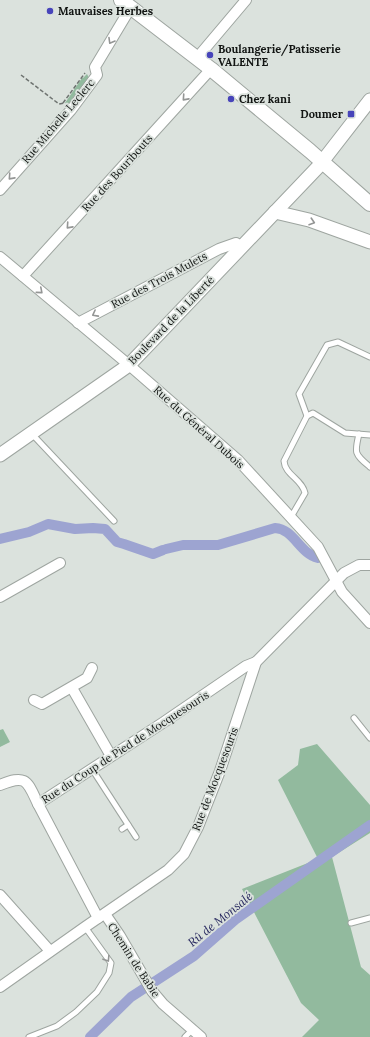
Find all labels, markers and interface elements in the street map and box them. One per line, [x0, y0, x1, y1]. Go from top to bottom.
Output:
place label: Mauvaises Herbes [58, 4, 153, 18]
marker: Mauvaises Herbes [45, 6, 55, 16]
one-way arrow [109, 37, 116, 44]
place label: Boulangerie/Patisserie VALENTE [218, 42, 341, 69]
marker: Boulangerie/Patisserie VALENTE [205, 50, 215, 60]
street label: Rue Michelle Leclerc [18, 76, 98, 166]
place label: Chez kani [239, 92, 291, 106]
one-way arrow [182, 93, 189, 101]
marker: Chez kani [226, 94, 236, 104]
place label: Doumer [300, 107, 344, 121]
marker: Doumer [346, 109, 356, 119]
street label: Rue des Bouribouts [79, 131, 155, 215]
one-way arrow [9, 172, 16, 180]
one-way arrow [309, 217, 316, 225]
one-way arrow [67, 221, 74, 228]
street label: Rue des Trois Mulets [109, 249, 209, 311]
street label: Boulevard de la Liberté [125, 273, 217, 367]
one-way arrow [36, 287, 43, 294]
one-way arrow [91, 309, 99, 317]
street label: Rue du Général Dubois [151, 383, 247, 471]
street label: Rue du Coup de Pied de Mocquesouris [39, 688, 211, 806]
street label: Rue de Mocquesouris [189, 725, 241, 833]
water label: Rû de Monsalé [185, 888, 255, 950]
street label: Chemin de Babie [105, 920, 163, 1000]
one-way arrow [102, 955, 109, 962]

